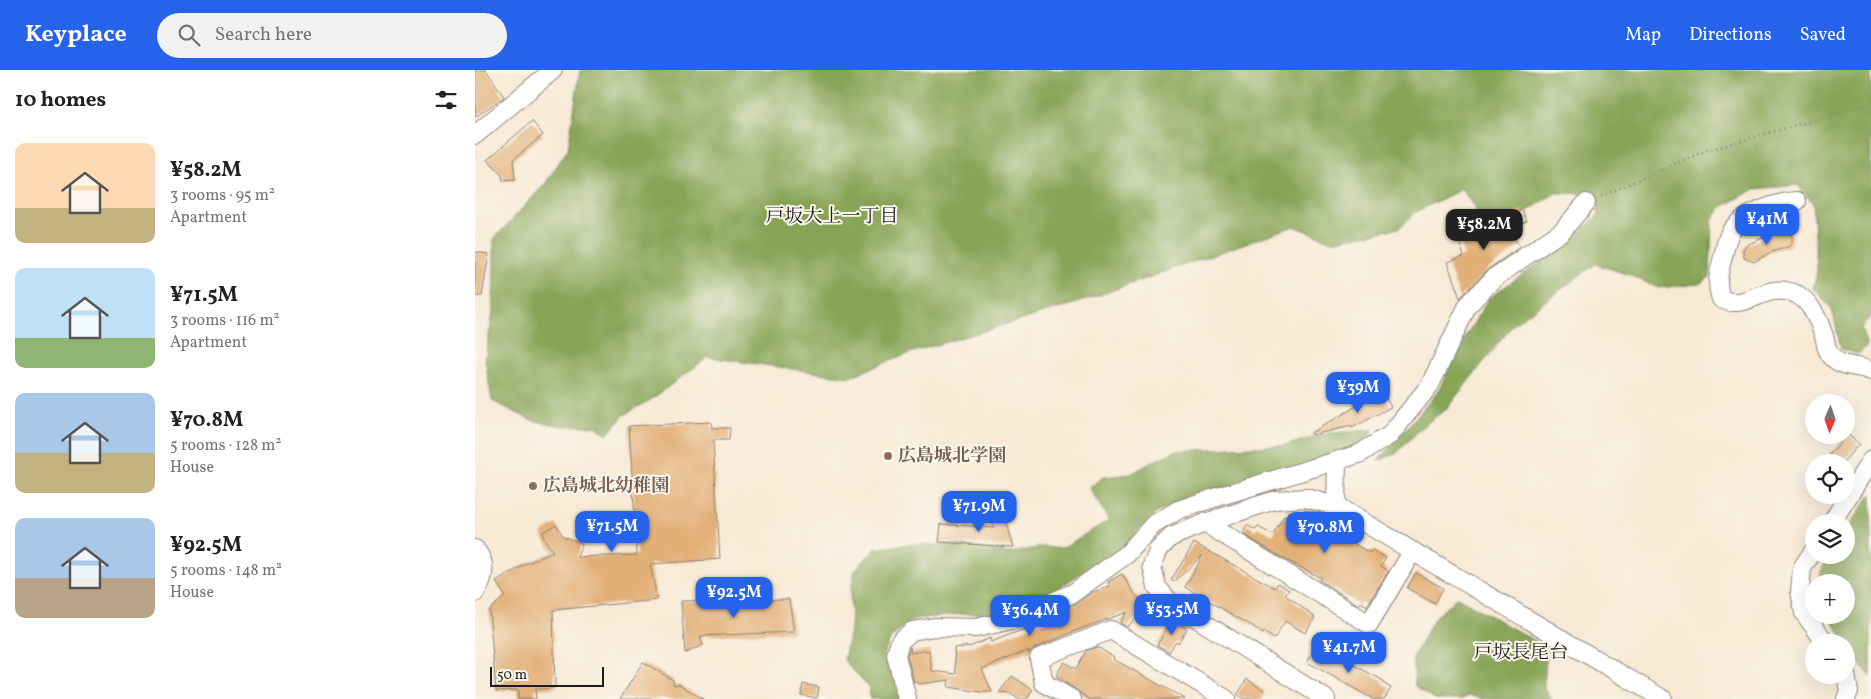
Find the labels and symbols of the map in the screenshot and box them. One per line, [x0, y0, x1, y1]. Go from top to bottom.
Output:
district label: 戸坂大上一丁目 [765, 204, 899, 230]
pin: ¥41M [1737, 204, 1797, 246]
pin: ¥58.2M [1443, 208, 1525, 251]
pin: ¥39M [1328, 372, 1388, 414]
north arrow [1805, 394, 1855, 444]
place label: 広島城北学園 [898, 444, 1006, 469]
marker: 広島城北学園 [882, 450, 894, 462]
place label: 広島城北幼稚園 [543, 474, 669, 499]
marker: 広島城北幼稚園 [527, 480, 539, 492]
pin: ¥71.9M [938, 490, 1020, 533]
pin: ¥71.5M [571, 510, 653, 553]
pin: ¥70.8M [1284, 512, 1366, 554]
pin: ¥92.5M [693, 576, 775, 619]
pin: ¥36.4M [989, 594, 1071, 637]
pin: ¥53.5M [1131, 594, 1213, 636]
pin: ¥41.7M [1308, 632, 1390, 674]
district label: 戸坂長尾台 [1473, 640, 1569, 666]
scale bar [490, 664, 604, 687]

